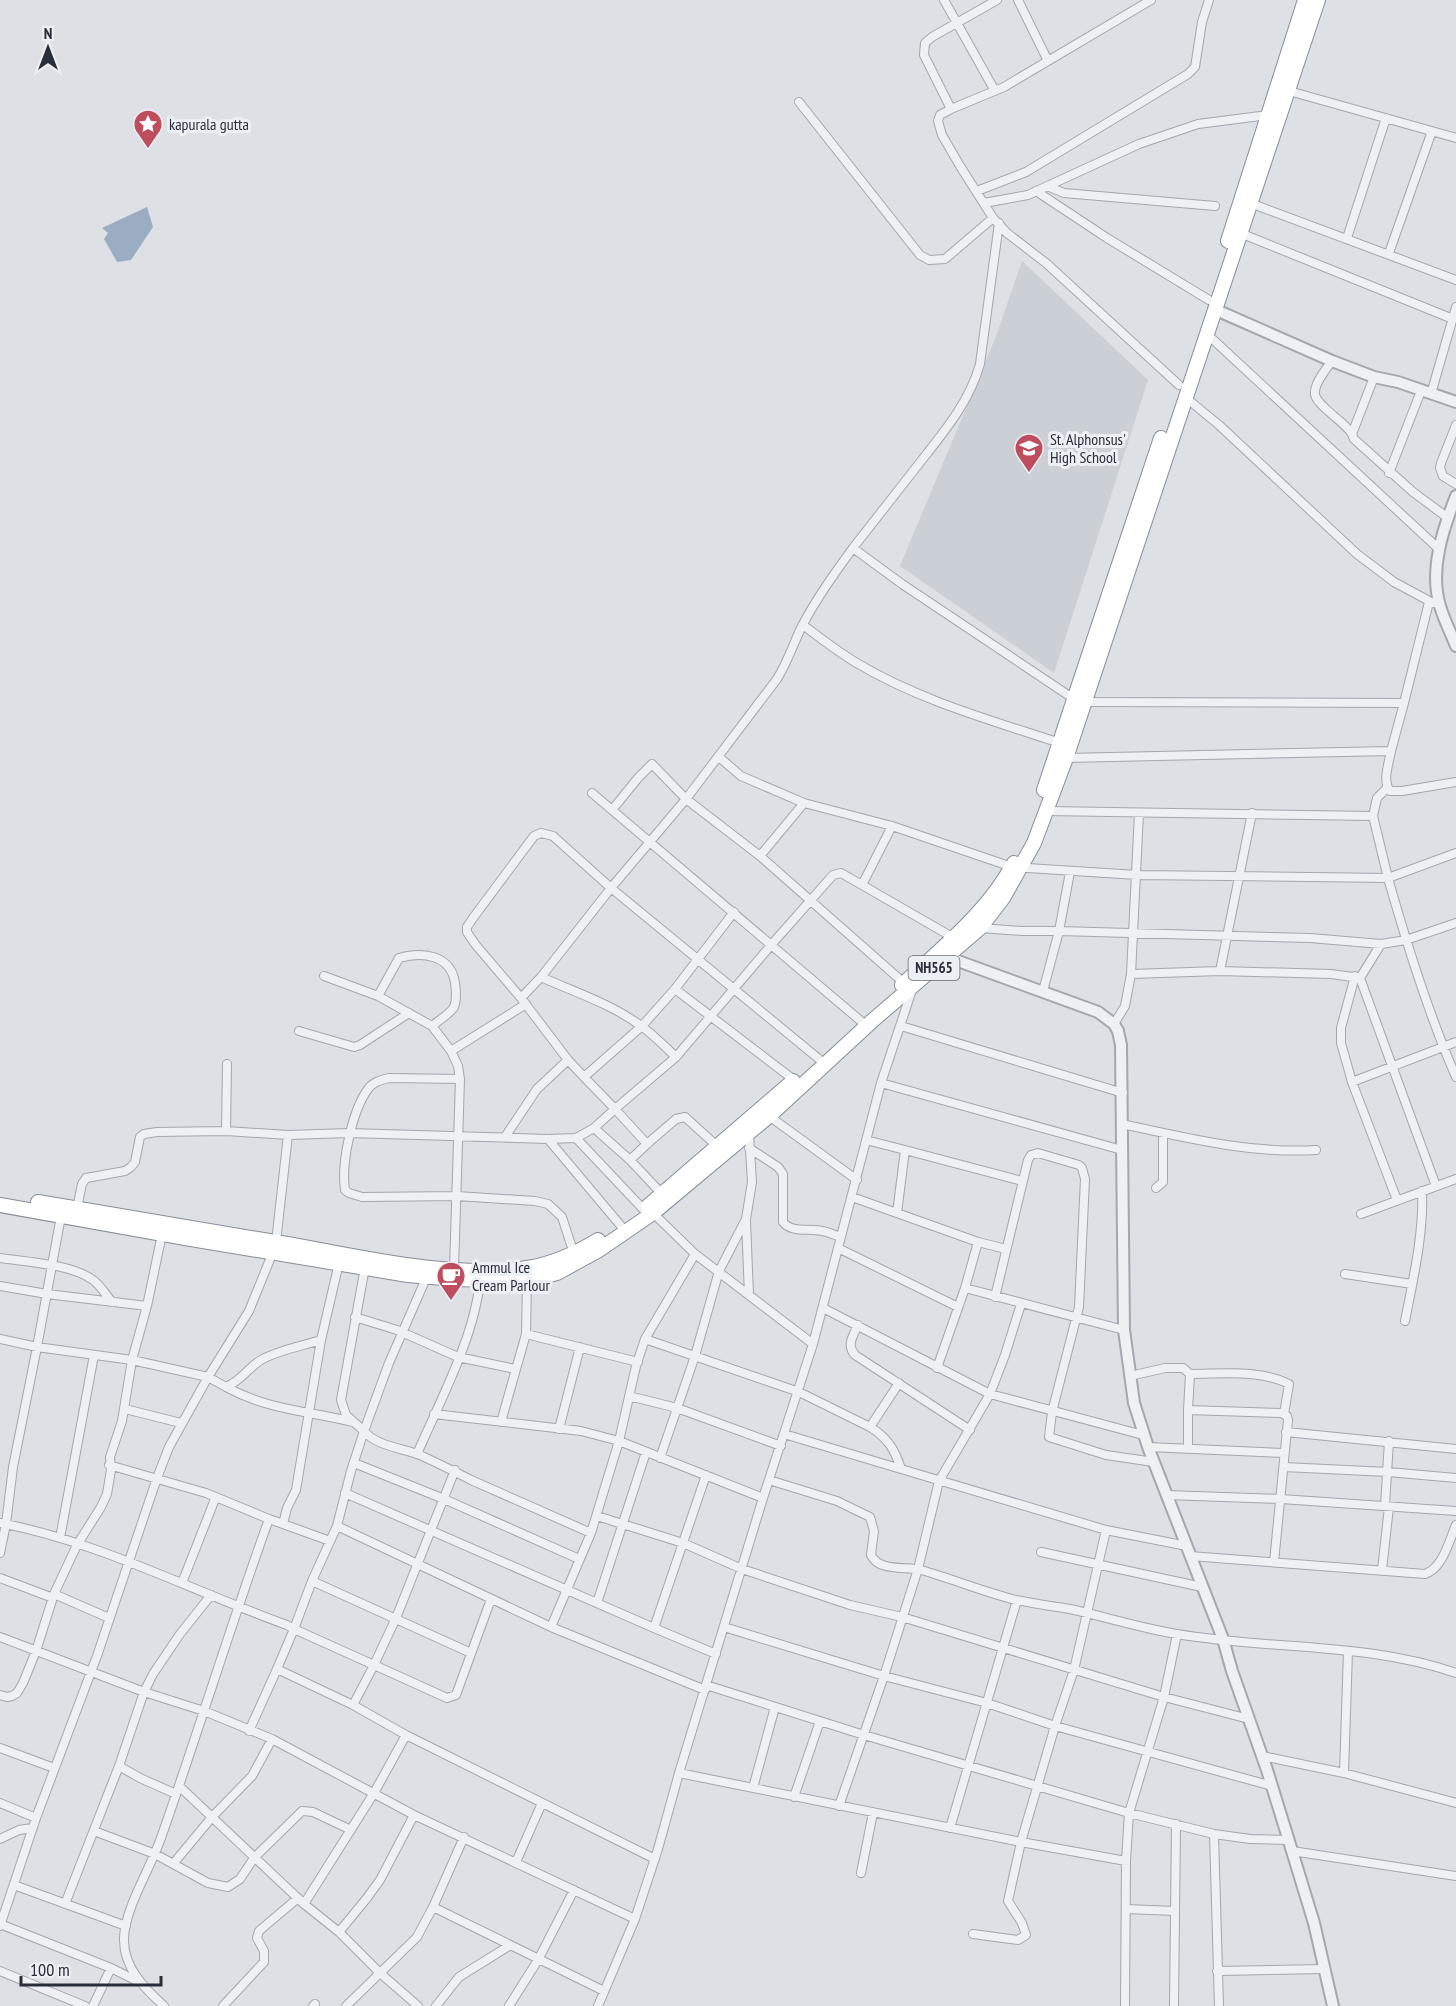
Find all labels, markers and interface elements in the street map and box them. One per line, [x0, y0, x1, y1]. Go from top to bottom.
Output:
north arrow [18, 18, 78, 78]
text: N [44, 23, 52, 43]
place icon: kapurala gutta [132, 108, 164, 150]
place label: kapurala gutta [169, 114, 249, 134]
place label: St. Alphonsus' High School [1050, 429, 1126, 467]
school or university icon: St. Alphonsus' High School [1013, 432, 1045, 474]
road number: NH565 [908, 956, 960, 980]
place label: Ammul Ice Cream Parlour [472, 1257, 550, 1295]
cafe icon: Ammul Ice Cream Parlour [435, 1260, 467, 1302]
scale bar [21, 1949, 160, 1987]
text: 100 m [30, 1958, 70, 1981]

